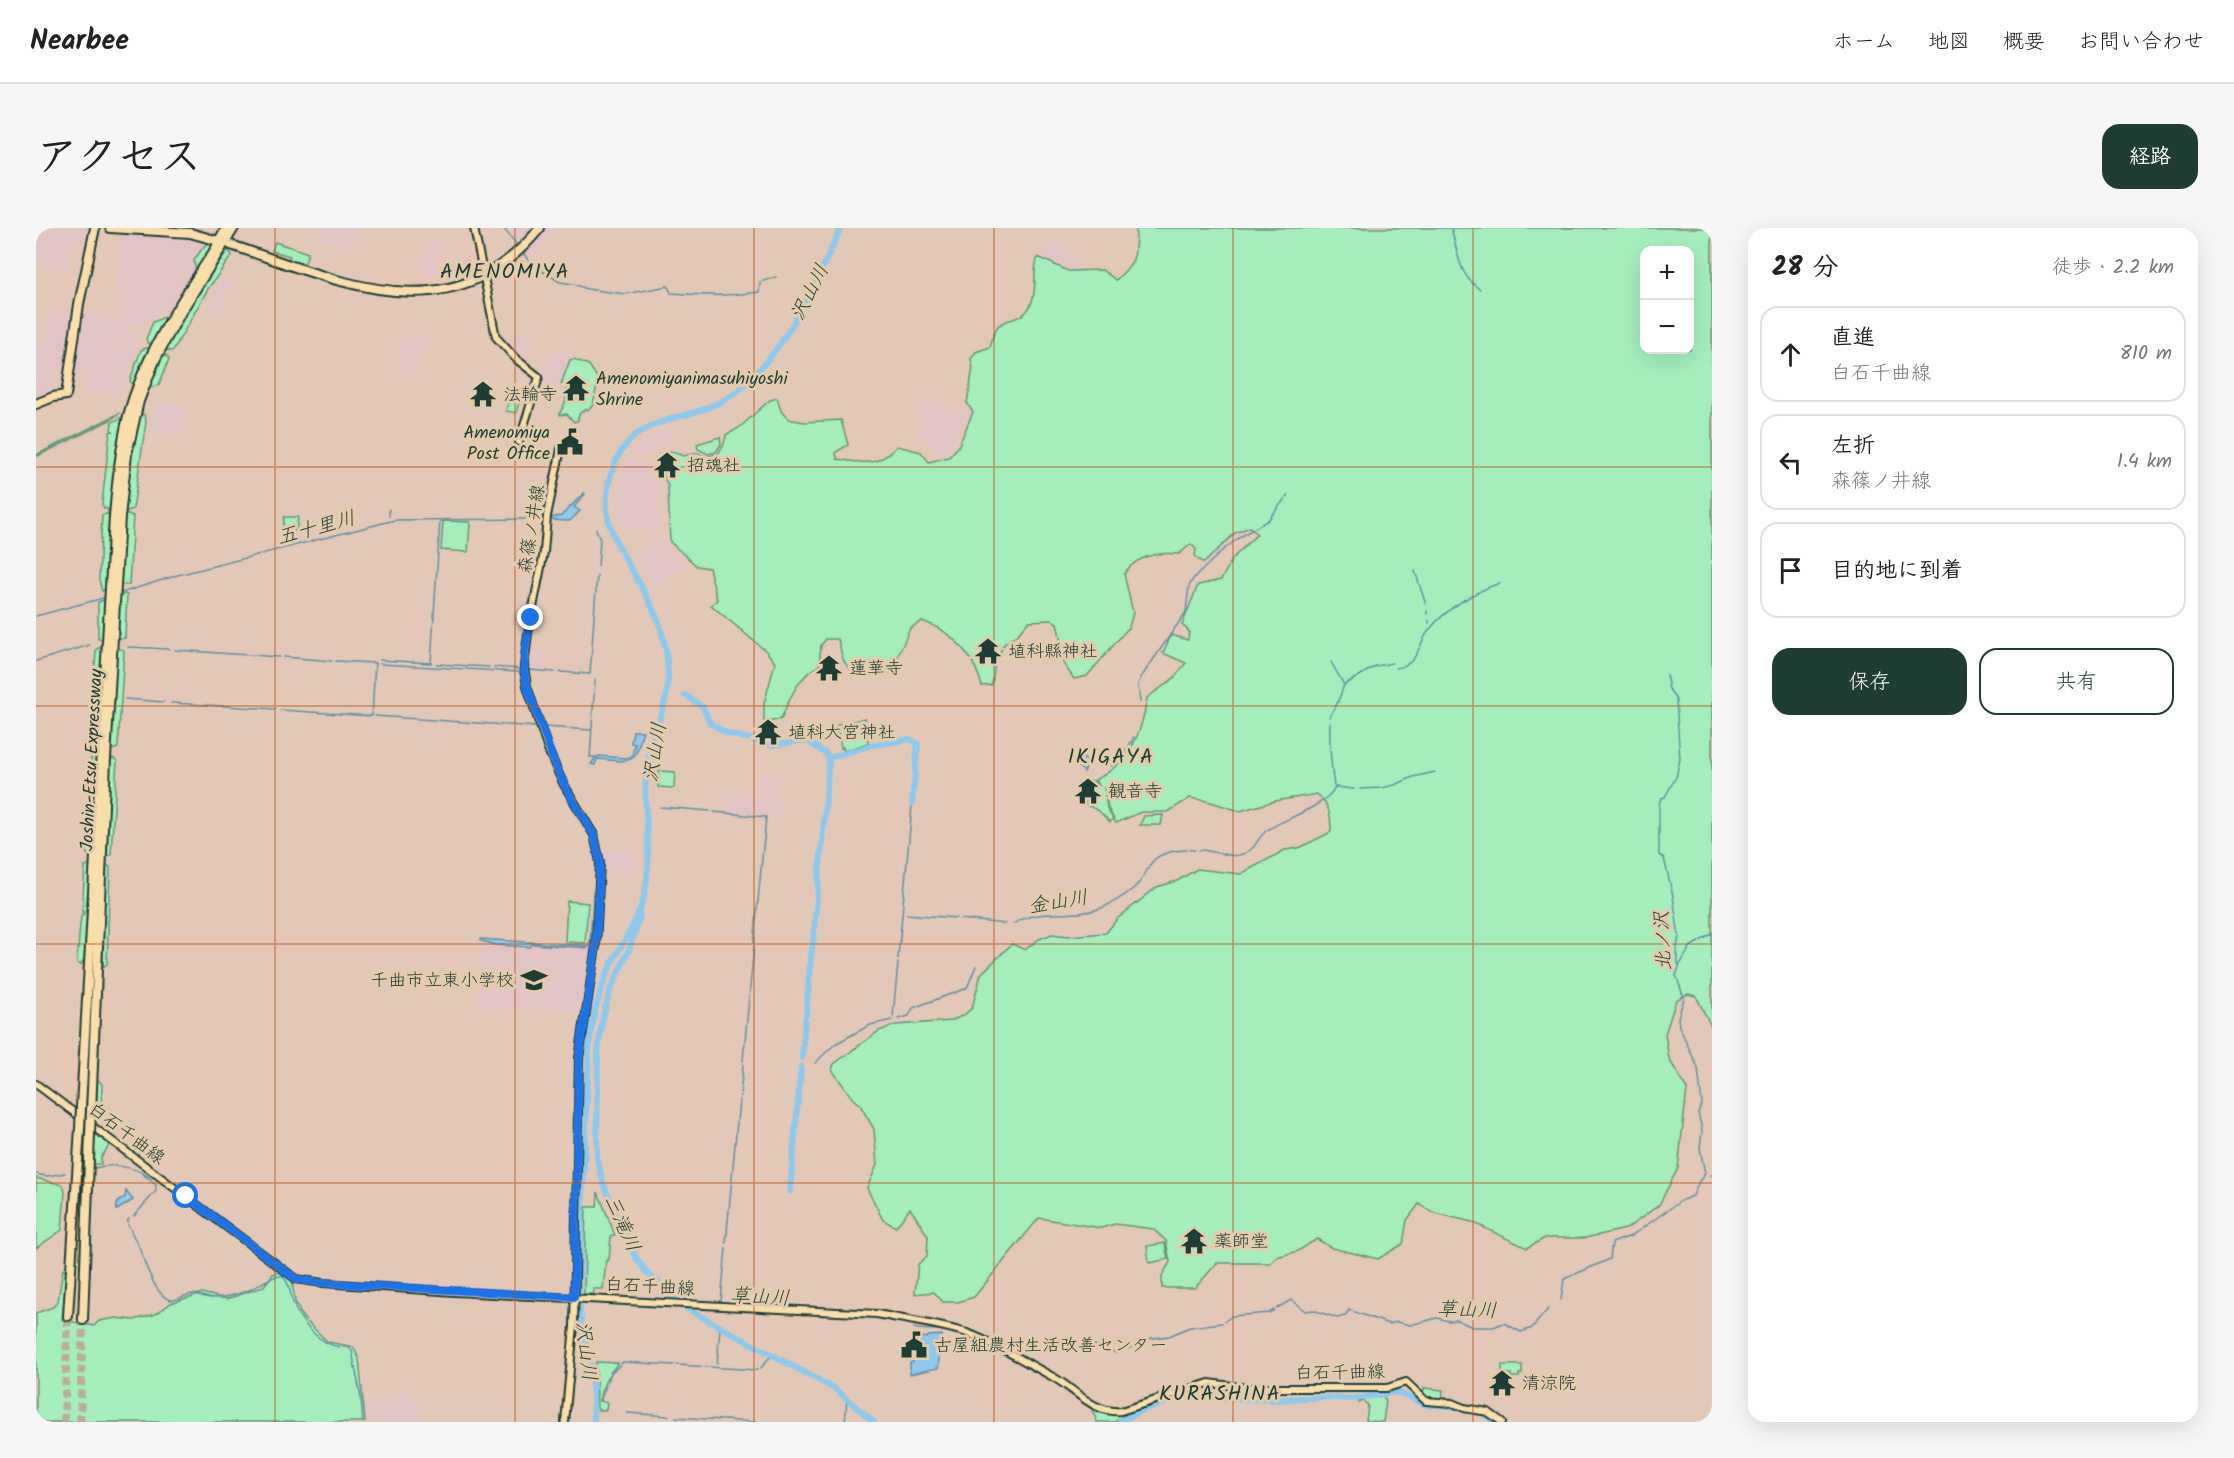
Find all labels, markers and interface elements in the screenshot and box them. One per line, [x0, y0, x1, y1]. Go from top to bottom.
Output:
text: Nearbee [30, 19, 129, 64]
text: ホーム [1833, 26, 1895, 59]
text: 地図 [1928, 26, 1970, 59]
text: 概要 [2003, 26, 2045, 59]
text: お問い合わせ [2078, 26, 2204, 59]
button: 経路 [2102, 124, 2198, 189]
text: アクセス [36, 125, 201, 192]
map controls [1640, 246, 1694, 354]
button: + [1640, 246, 1694, 300]
text: 28 分 [1772, 247, 1839, 289]
text: 徒歩 · 2.2 km [2052, 252, 2174, 284]
district label: AMENOMIYA [440, 256, 570, 289]
water label: 沢山川 [783, 259, 839, 327]
button: − [1640, 300, 1694, 354]
text: 直進 [1831, 321, 1875, 356]
icon: ahead [1774, 338, 1807, 371]
text: 810 m [2120, 338, 2172, 370]
text: 白石千曲線 [1831, 358, 1931, 390]
place label: Amenomiyanimasuhiyoshi Shrine [596, 365, 788, 415]
temple icon: Amenomiyanimasuhiyoshi Shrine [561, 373, 591, 403]
temple icon: 法輪寺 [468, 379, 498, 409]
place label: 法輪寺 [503, 381, 557, 410]
place label: Amenomiya Post Office [463, 419, 550, 469]
public building icon: Amenomiya Post Office [555, 427, 585, 457]
text: 左折 [1831, 429, 1875, 464]
icon: left [1774, 446, 1807, 479]
text: 1.4 km [2117, 446, 2172, 478]
temple icon: 招魂社 [652, 450, 682, 480]
place label: 招魂社 [687, 452, 741, 481]
text: 森篠ノ井線 [1831, 466, 1931, 498]
street label: 森篠ノ井線 [511, 483, 554, 576]
water label: 五十里川 [274, 503, 359, 555]
icon: arrive [1774, 554, 1807, 587]
text: 目的地に到着 [1831, 554, 1963, 589]
route end [517, 604, 543, 630]
temple icon: 埴科縣神社 [973, 636, 1003, 666]
place label: 埴科縣神社 [1008, 638, 1098, 667]
button: 保存 [1772, 648, 1967, 715]
button: 共有 [1979, 648, 2174, 715]
temple icon: 蓮華寺 [814, 653, 844, 683]
place label: 蓮華寺 [849, 655, 903, 684]
street label: Joshin-Etsu Expressway [73, 668, 112, 852]
temple icon: 埴科大宮神社 [753, 717, 783, 747]
place label: 埴科大宮神社 [788, 719, 896, 748]
water label: 沢山川 [635, 720, 676, 784]
district label: IKIGAYA [1068, 741, 1154, 774]
temple icon: 観音寺 [1073, 776, 1103, 806]
place label: 観音寺 [1108, 778, 1162, 807]
water label: 金山川 [1026, 882, 1090, 923]
water label: 北ノ沢 [1646, 909, 1682, 972]
school or university icon: 千曲市立東小学校 [519, 965, 549, 995]
place label: 千曲市立東小学校 [370, 967, 514, 996]
street label: 白石千曲線 [81, 1096, 171, 1173]
route start [172, 1182, 198, 1208]
water label: 三滝川 [594, 1190, 648, 1258]
temple icon: 薬師堂 [1179, 1226, 1209, 1256]
place label: 薬師堂 [1214, 1228, 1268, 1257]
street label: 白石千曲線 [604, 1271, 696, 1304]
water label: 草山川 [729, 1280, 791, 1316]
water label: 草山川 [1436, 1294, 1497, 1328]
water label: 沢山川 [565, 1320, 605, 1383]
public building icon: 古屋組農村生活改善センター [899, 1330, 929, 1360]
place label: 古屋組農村生活改善センター [934, 1332, 1167, 1361]
street label: 白石千曲線 [1295, 1358, 1385, 1389]
temple icon: 清涼院 [1487, 1368, 1517, 1398]
place label: 清涼院 [1522, 1370, 1576, 1399]
district label: KURASHINA [1159, 1378, 1281, 1411]

